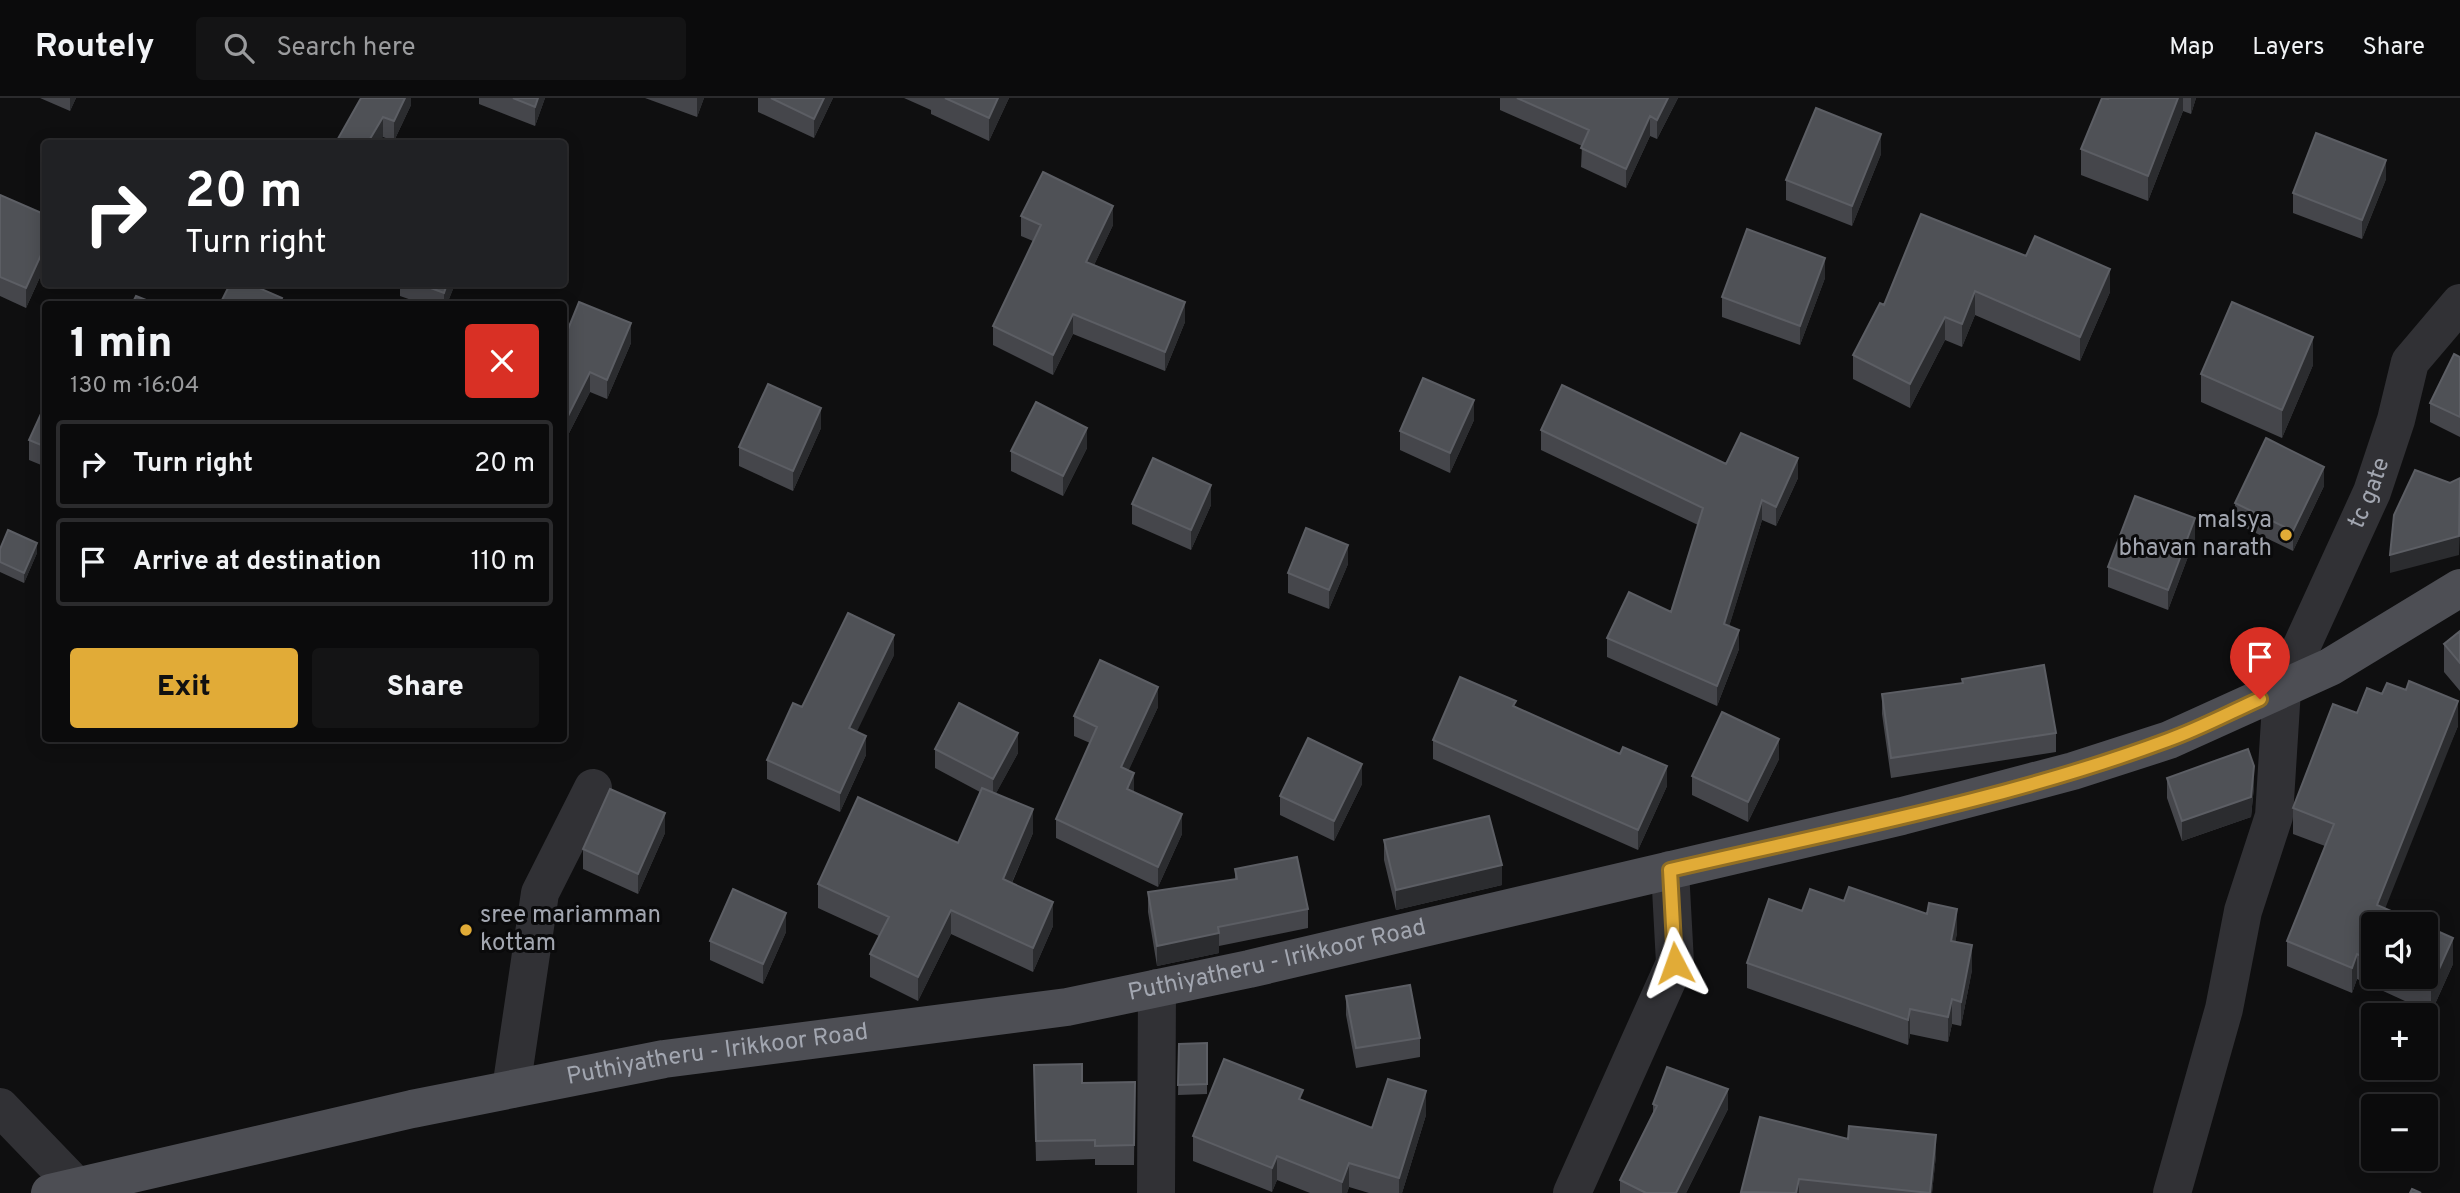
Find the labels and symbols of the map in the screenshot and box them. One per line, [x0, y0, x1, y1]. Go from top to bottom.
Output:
street label: tc gate [2342, 454, 2397, 534]
place label: malsya bhavan narath [2119, 506, 2272, 564]
marker: malsya bhavan narath [2278, 527, 2294, 543]
pin [2230, 627, 2290, 699]
place label: sree mariamman kottam [480, 901, 661, 959]
street label: Puthiyatheru - Irikkoor Road [1125, 913, 1429, 1009]
marker: sree mariamman kottam [458, 922, 474, 938]
position arrow [1638, 926, 1712, 1000]
street label: Puthiyatheru - Irikkoor Road [564, 1018, 870, 1093]

